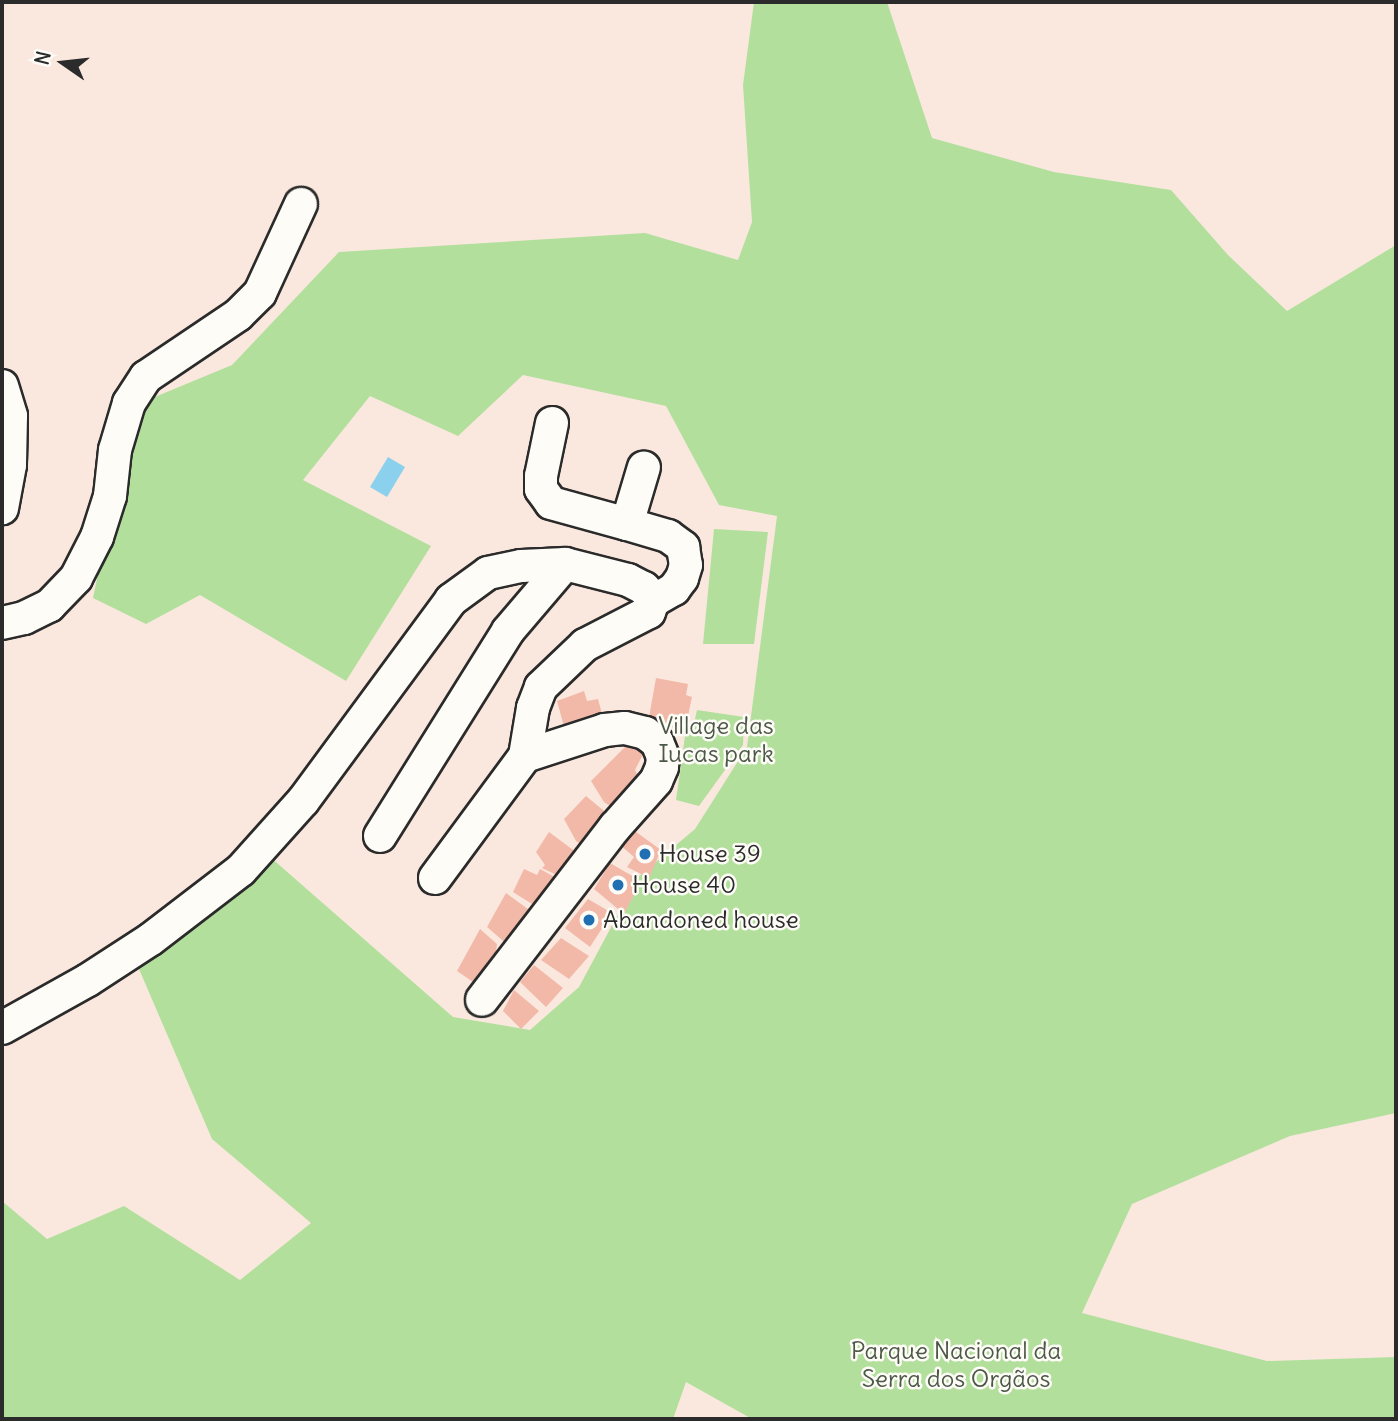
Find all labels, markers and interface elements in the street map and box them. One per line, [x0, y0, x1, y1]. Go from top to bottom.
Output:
north arrow [28, 28, 98, 98]
text: N [29, 49, 56, 67]
park label: Village das Iucas park [658, 712, 774, 768]
place label: House 39 [659, 840, 761, 868]
marker: House 39 [637, 846, 653, 862]
place label: House 40 [632, 871, 736, 899]
marker: House 40 [610, 877, 626, 893]
place label: Abandoned house [603, 906, 799, 934]
marker: Abandoned house [581, 912, 597, 928]
park label: Parque Nacional da Serra dos Orgãos [851, 1337, 1061, 1393]

